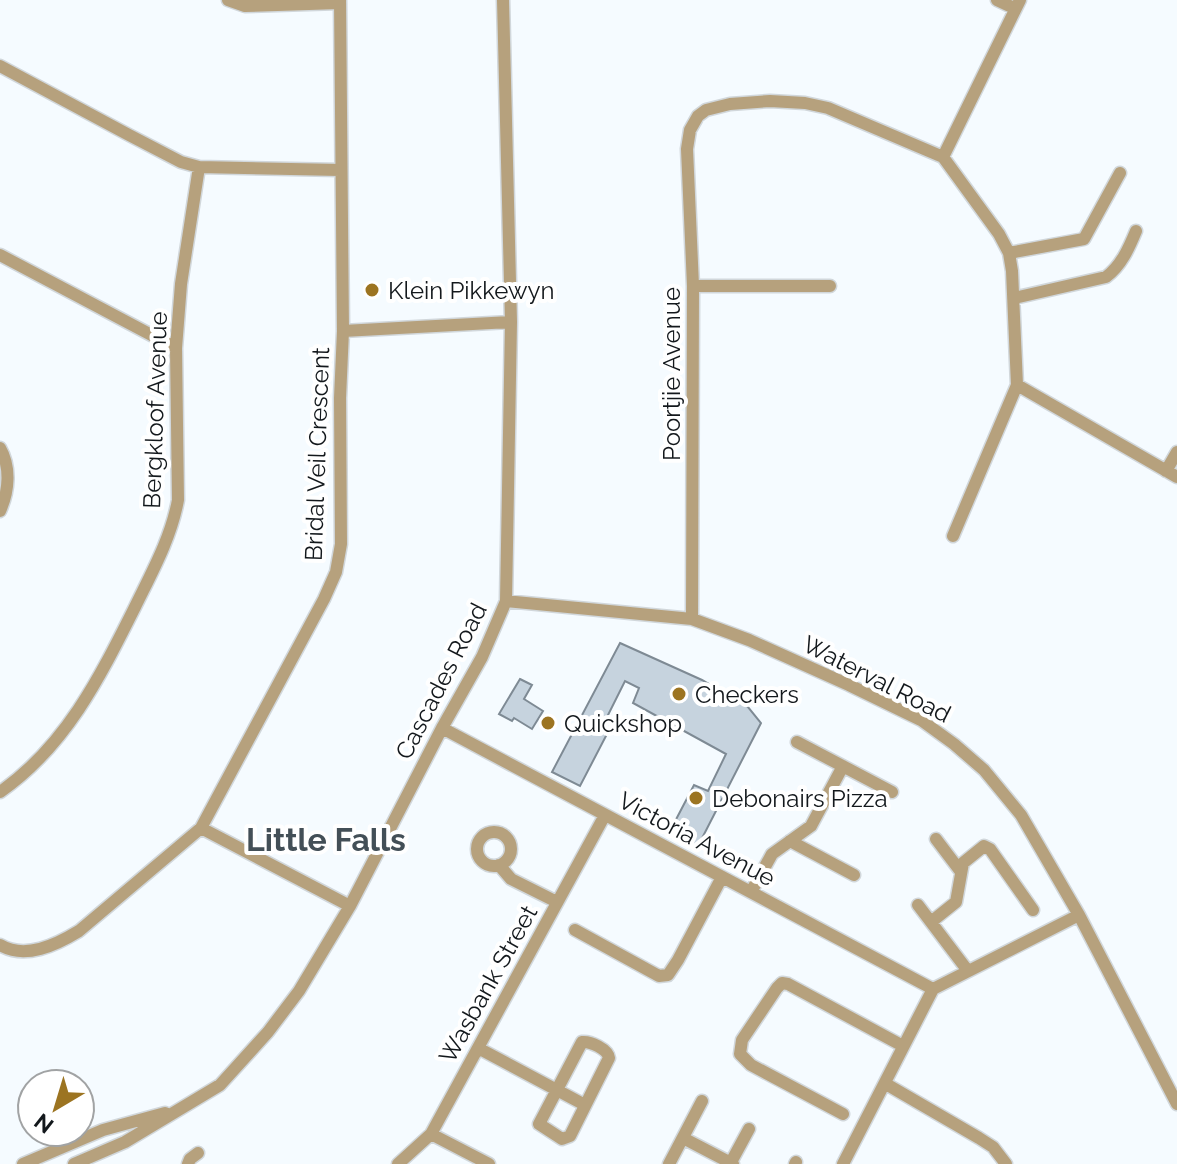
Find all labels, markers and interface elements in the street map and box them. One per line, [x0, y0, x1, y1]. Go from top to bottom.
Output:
place label: Klein Pikkewyn [388, 276, 555, 305]
marker: Klein Pikkewyn [363, 281, 381, 299]
street label: Poortjie Avenue [657, 287, 686, 461]
street label: Bergkloof Avenue [137, 311, 173, 509]
street label: Bridal Veil Crescent [299, 347, 335, 561]
street label: Cascades Road [389, 598, 493, 764]
street label: Waterval Road [798, 629, 956, 729]
place label: Checkers [695, 680, 799, 709]
marker: Checkers [670, 685, 688, 703]
place label: Quickshop [564, 709, 682, 738]
marker: Quickshop [539, 714, 557, 732]
place label: Debonairs Pizza [712, 784, 888, 813]
street label: Victoria Avenue [614, 786, 780, 892]
marker: Debonairs Pizza [687, 789, 705, 807]
district label: Little Falls [246, 821, 406, 858]
street label: Wasbank Street [433, 900, 543, 1068]
north arrow [16, 1068, 96, 1148]
text: N [29, 1108, 58, 1139]

